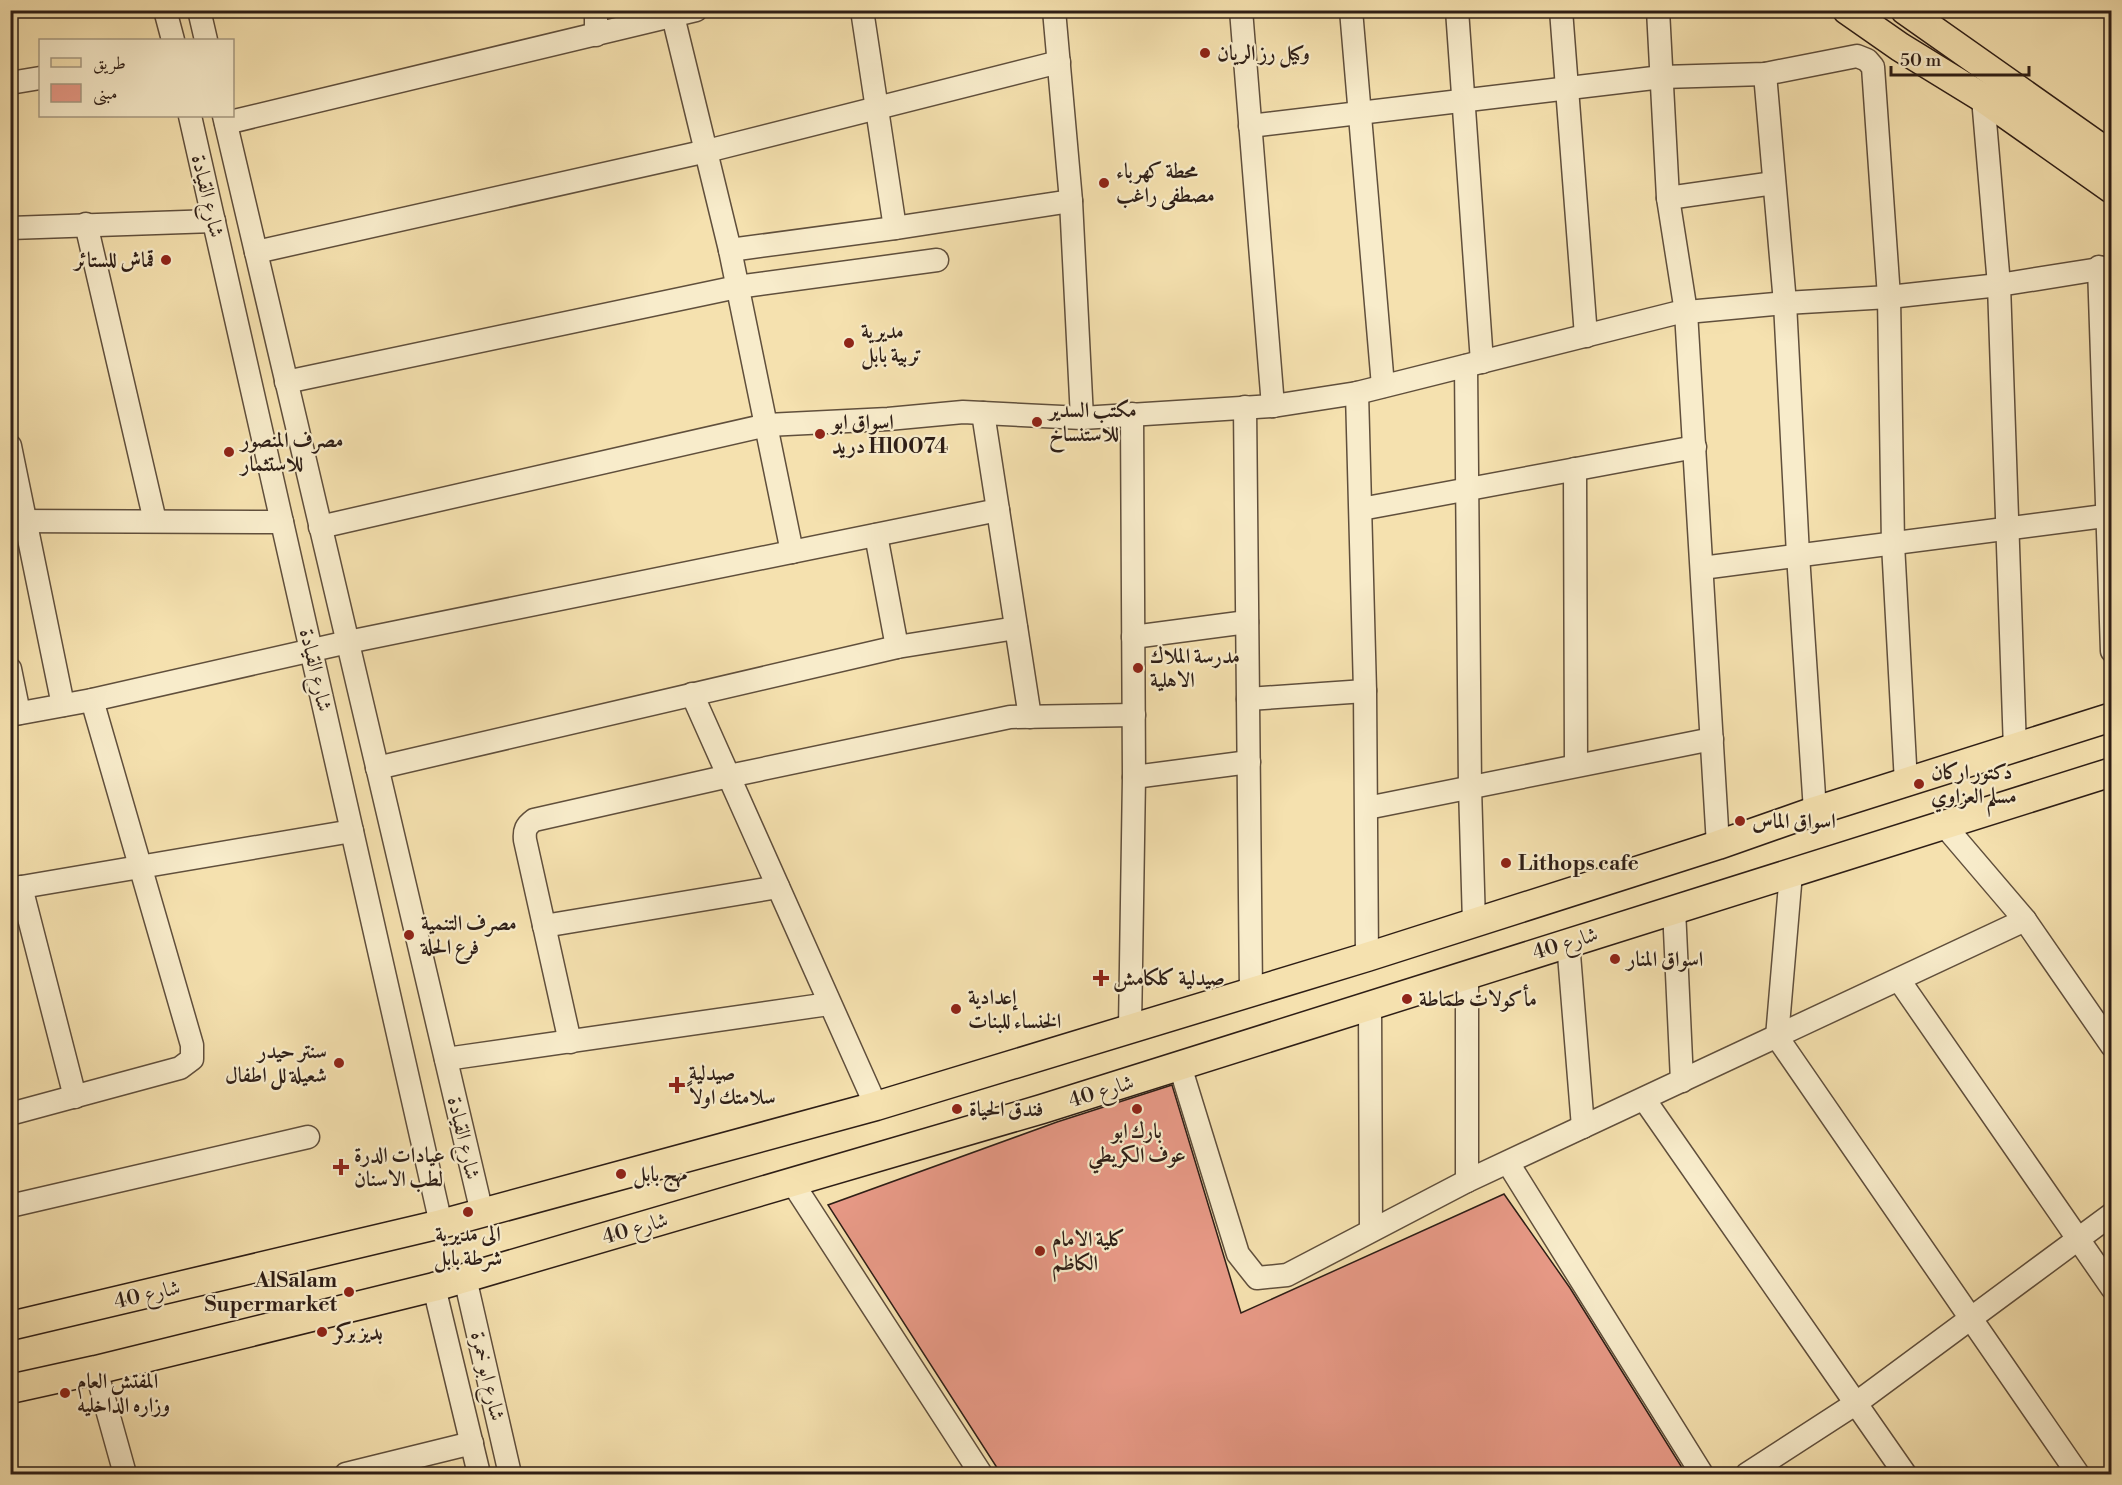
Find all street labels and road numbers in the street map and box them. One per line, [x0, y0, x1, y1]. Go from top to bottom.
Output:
street label: شارع القيادة [181, 152, 229, 241]
street label: شارع القيادة [289, 626, 337, 715]
street label: شارع 40 [1529, 922, 1602, 970]
street label: شارع 40 [1065, 1070, 1138, 1118]
street label: شارع القيادة [437, 1094, 485, 1183]
street label: شارع 40 [599, 1207, 672, 1255]
street label: شارع 40 [112, 1275, 184, 1319]
street label: شارع ابو خمرة [460, 1329, 510, 1424]

